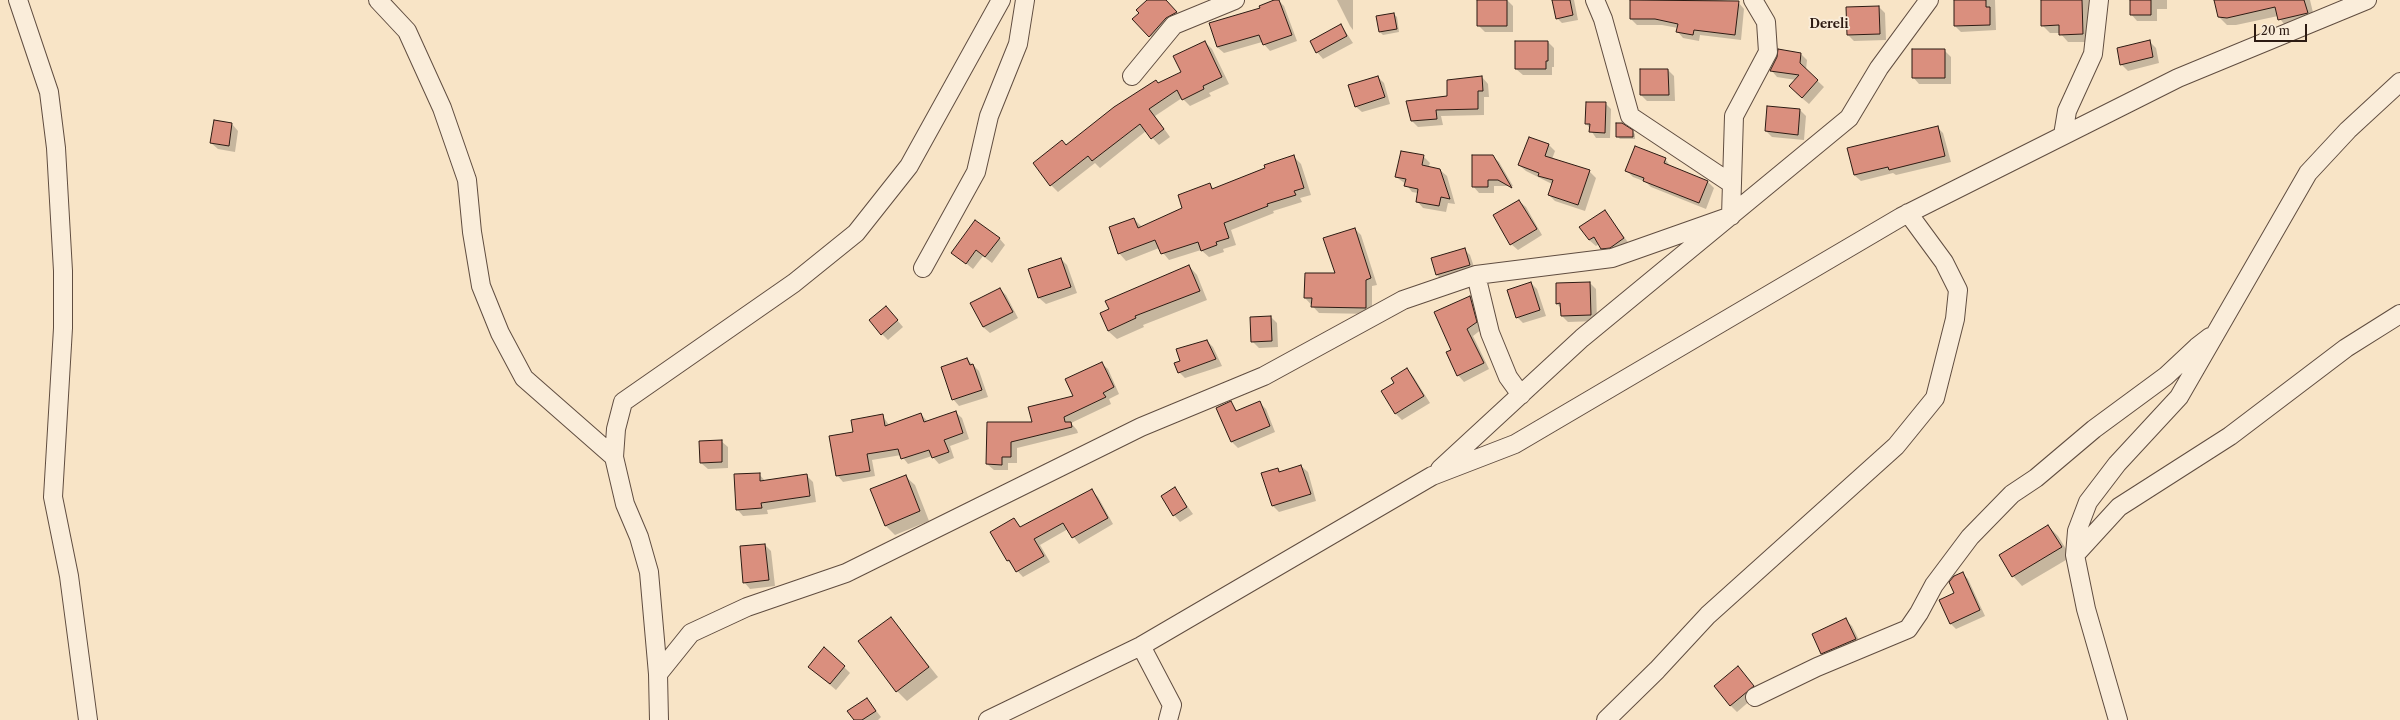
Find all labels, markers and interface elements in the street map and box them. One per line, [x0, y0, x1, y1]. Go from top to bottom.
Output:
scale bar [2256, 16, 2309, 42]
district label: Dereli [1809, 18, 1849, 32]
text: 20 m [2261, 23, 2290, 38]

